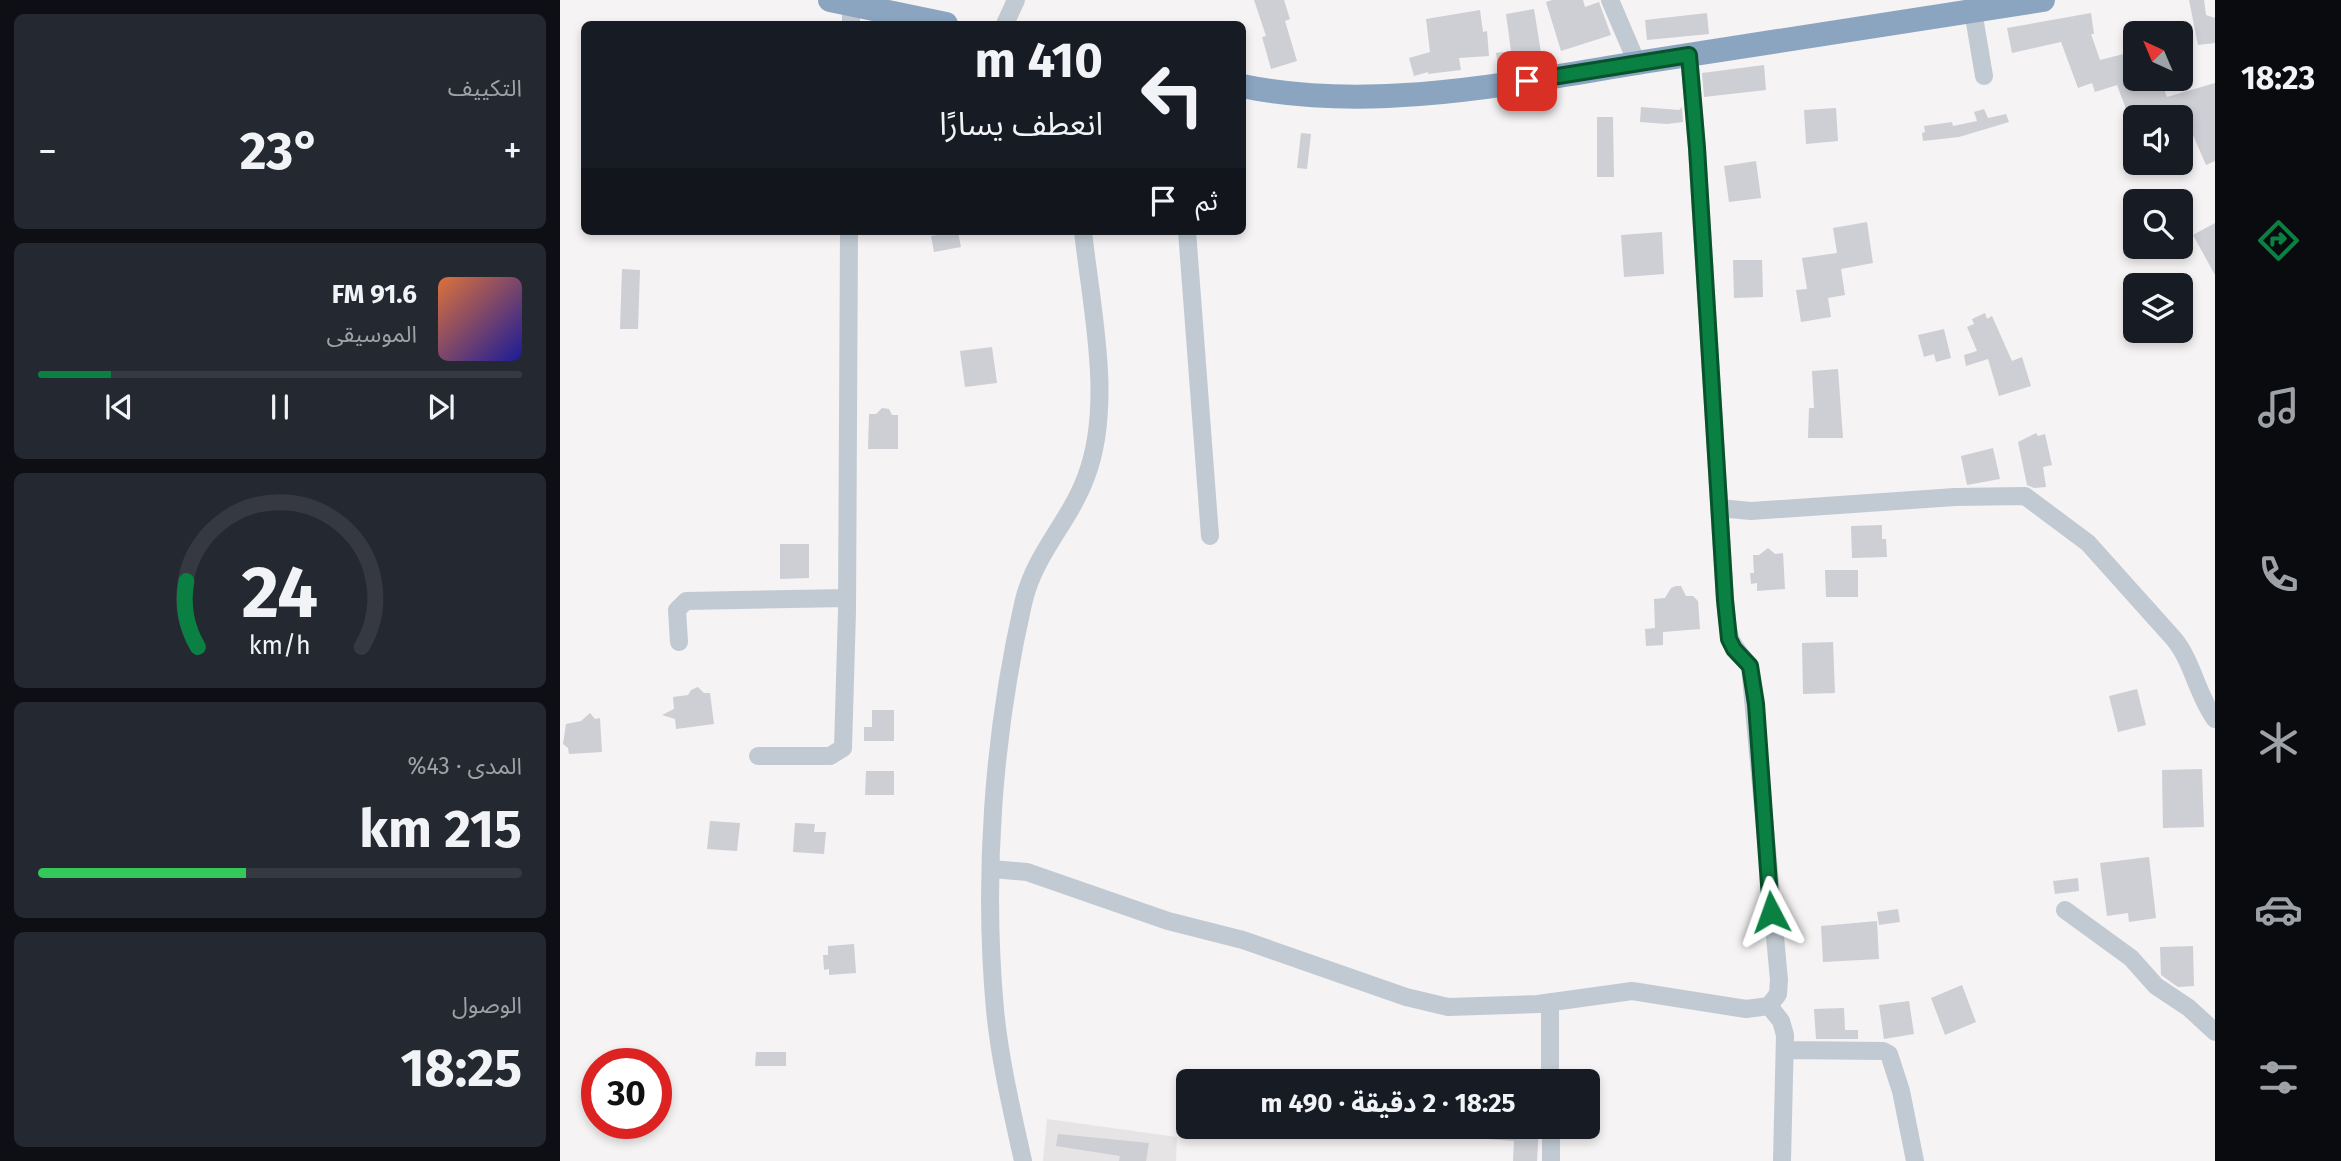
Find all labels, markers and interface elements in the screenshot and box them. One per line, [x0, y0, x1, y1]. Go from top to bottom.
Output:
north arrow [2123, 21, 2193, 91]
map controls [2123, 21, 2193, 343]
text: 410 m [974, 31, 1103, 90]
icon: left [1127, 49, 1218, 140]
pin [1497, 51, 1557, 111]
text: 18:23 [2241, 59, 2315, 97]
icon: arrive [1508, 62, 1546, 100]
text: التكييف [448, 74, 522, 102]
text: انعطف يسارًا [939, 105, 1103, 143]
button: sound [2123, 105, 2193, 175]
text: 23° [240, 120, 320, 183]
text: − [38, 128, 57, 174]
text: + [503, 128, 522, 174]
icon: arrive [1144, 182, 1182, 220]
text: ثم [1196, 186, 1218, 217]
button: search [2123, 189, 2193, 259]
icon: directions [2254, 216, 2303, 265]
button: layers [2123, 273, 2193, 343]
text: 91.6 FM [332, 279, 417, 310]
text: الموسيقى [326, 320, 417, 348]
icon: music [2254, 383, 2303, 432]
icon: previous [100, 388, 138, 426]
icon: pause [261, 388, 299, 426]
icon: next [422, 388, 460, 426]
text: 24 [242, 549, 318, 636]
icon: phone [2254, 550, 2303, 599]
text: km/h [249, 630, 311, 660]
icon: climate [2254, 718, 2303, 767]
text: المدى · 43% [407, 752, 522, 780]
text: 215 km [359, 798, 522, 861]
position arrow [1734, 875, 1808, 949]
icon: car [2254, 885, 2303, 934]
text: الوصول [452, 991, 522, 1019]
text: 18:25 [400, 1037, 522, 1100]
speed limit sign: 30 [581, 1048, 672, 1139]
icon: filters [2254, 1053, 2303, 1102]
text: 18:25 · 2 دقيقة · 490 m [1260, 1088, 1516, 1119]

